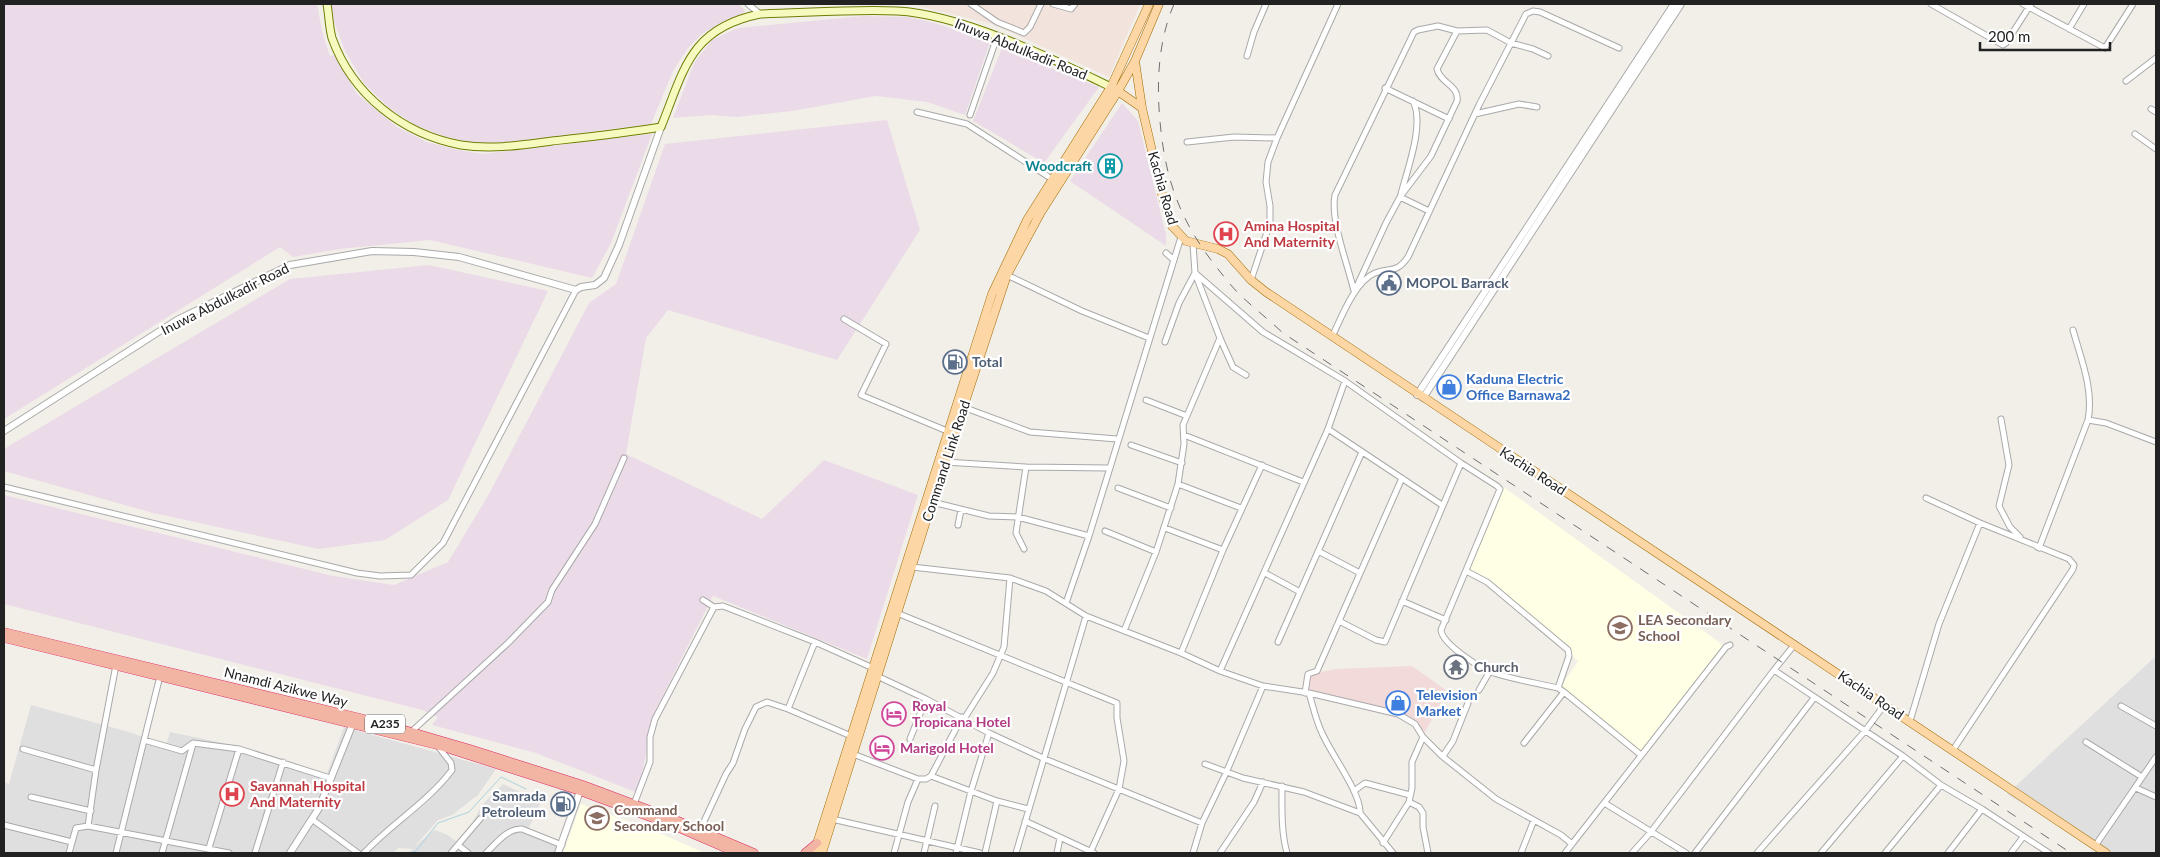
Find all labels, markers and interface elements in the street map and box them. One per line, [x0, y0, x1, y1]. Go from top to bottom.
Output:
street label: Inuwa Abdulkadir Road [952, 14, 1090, 83]
scale bar [1980, 20, 2110, 52]
text: 200 m [1988, 27, 2030, 45]
street label: Kachia Road [1145, 149, 1182, 227]
building icon: Woodcraft [1097, 153, 1123, 179]
place label: Woodcraft [1025, 157, 1092, 174]
place label: Amina Hospital And Maternity [1243, 217, 1339, 250]
hospital icon: Amina Hospital And Maternity [1213, 221, 1239, 247]
street label: Inuwa Abdulkadir Road [158, 259, 292, 338]
public building icon: MOPOL Barrack [1376, 270, 1402, 296]
place label: MOPOL Barrack [1406, 274, 1509, 291]
fuel station icon: Total [942, 349, 968, 375]
place label: Total [972, 353, 1002, 370]
place label: Kaduna Electric Office Barnawa2 [1466, 370, 1570, 403]
shop icon: Kaduna Electric Office Barnawa2 [1436, 374, 1462, 400]
street label: Command Link Road [918, 398, 973, 524]
street label: Kachia Road [1497, 443, 1570, 498]
place label: LEA Secondary School [1638, 611, 1732, 644]
school or university icon: LEA Secondary School [1607, 615, 1633, 641]
temple icon: Church [1443, 654, 1469, 680]
place label: Church [1474, 658, 1519, 675]
street label: Nnamdi Azikwe Way [223, 663, 350, 710]
street label: Kachia Road [1835, 666, 1907, 723]
place label: Television Market [1416, 686, 1478, 719]
shop icon: Television Market [1385, 690, 1411, 716]
place label: Royal Tropicana Hotel [912, 697, 1010, 730]
hotel icon: Royal Tropicana Hotel [881, 701, 907, 727]
road number: A235 [365, 714, 405, 734]
hotel icon: Marigold Hotel [869, 735, 895, 761]
place label: Marigold Hotel [900, 739, 994, 756]
place label: Savannah Hospital And Maternity [249, 777, 365, 810]
hospital icon: Savannah Hospital And Maternity [219, 781, 245, 807]
place label: Samrada Petroleum [481, 787, 546, 820]
fuel station icon: Samrada Petroleum [550, 791, 576, 817]
place label: Command Secondary School [614, 801, 724, 834]
school or university icon: Command Secondary School [584, 805, 610, 831]

